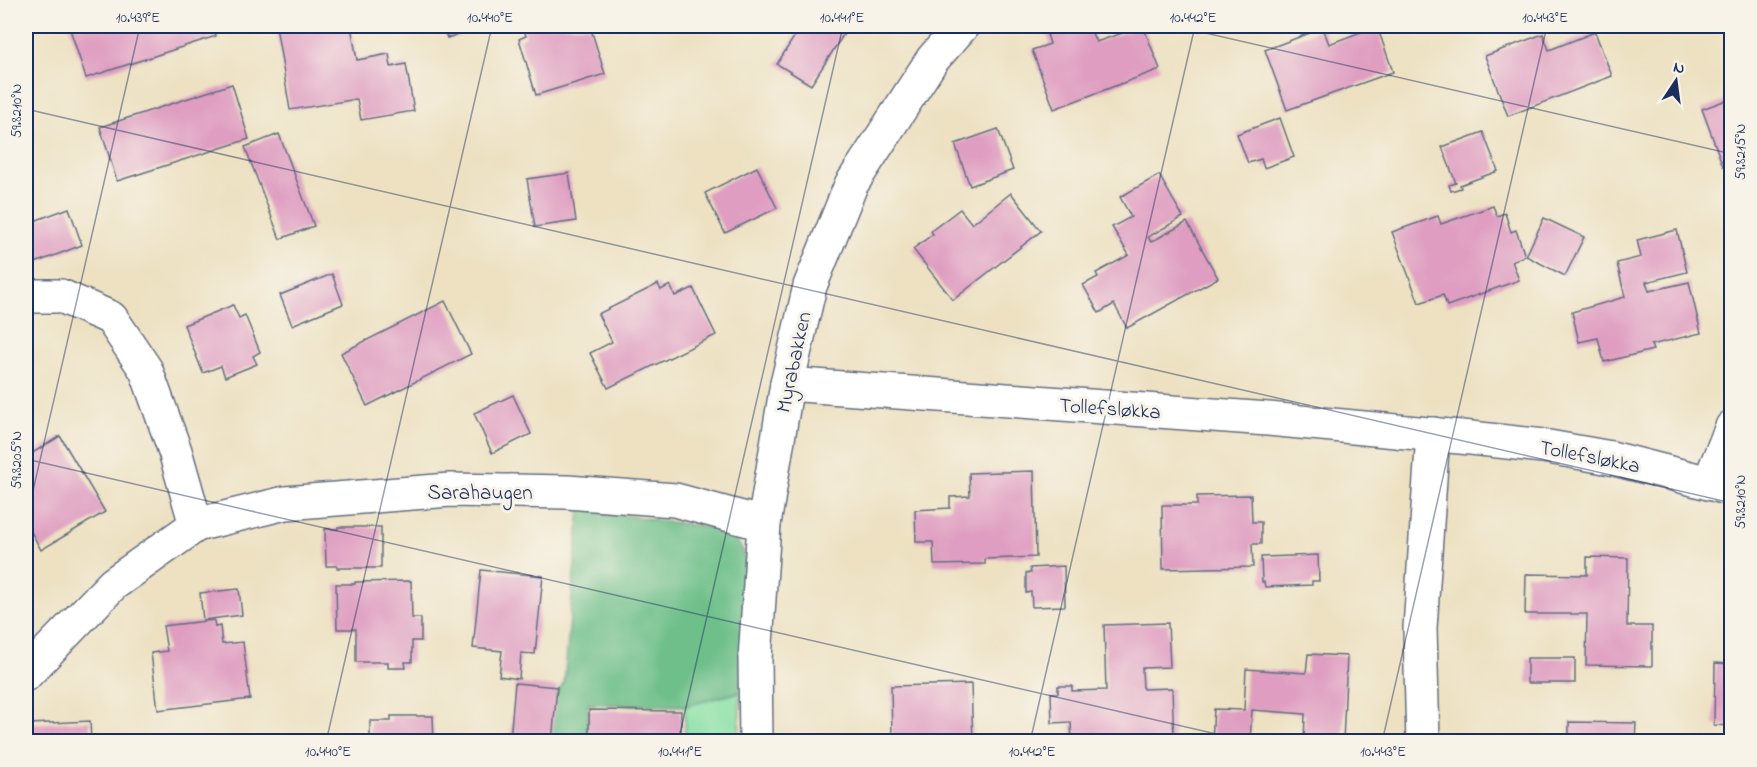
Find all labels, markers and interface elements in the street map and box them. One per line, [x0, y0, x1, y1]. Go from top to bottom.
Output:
text: 10.439°E [116, 7, 160, 29]
text: 10.440°E [467, 7, 513, 29]
text: 10.441°E [820, 7, 864, 29]
text: 10.442°E [1169, 7, 1217, 29]
text: 10.443°E [1522, 7, 1568, 29]
north arrow [1646, 51, 1706, 111]
text: N [1671, 55, 1687, 81]
text: 59.8210°N [6, 84, 28, 138]
text: 59.8215°N [1730, 124, 1752, 180]
street label: Myrabakken [770, 309, 822, 416]
street label: Tollefsløkka [1058, 391, 1162, 429]
text: 59.8205°N [6, 431, 28, 489]
street label: Tollefsløkka [1537, 434, 1643, 482]
text: 59.8210°N [1730, 475, 1752, 529]
street label: Sarahaugen [427, 479, 533, 511]
text: 10.440°E [305, 741, 351, 763]
text: 10.441°E [658, 741, 702, 763]
text: 10.442°E [1008, 741, 1056, 763]
text: 10.443°E [1360, 741, 1406, 763]

